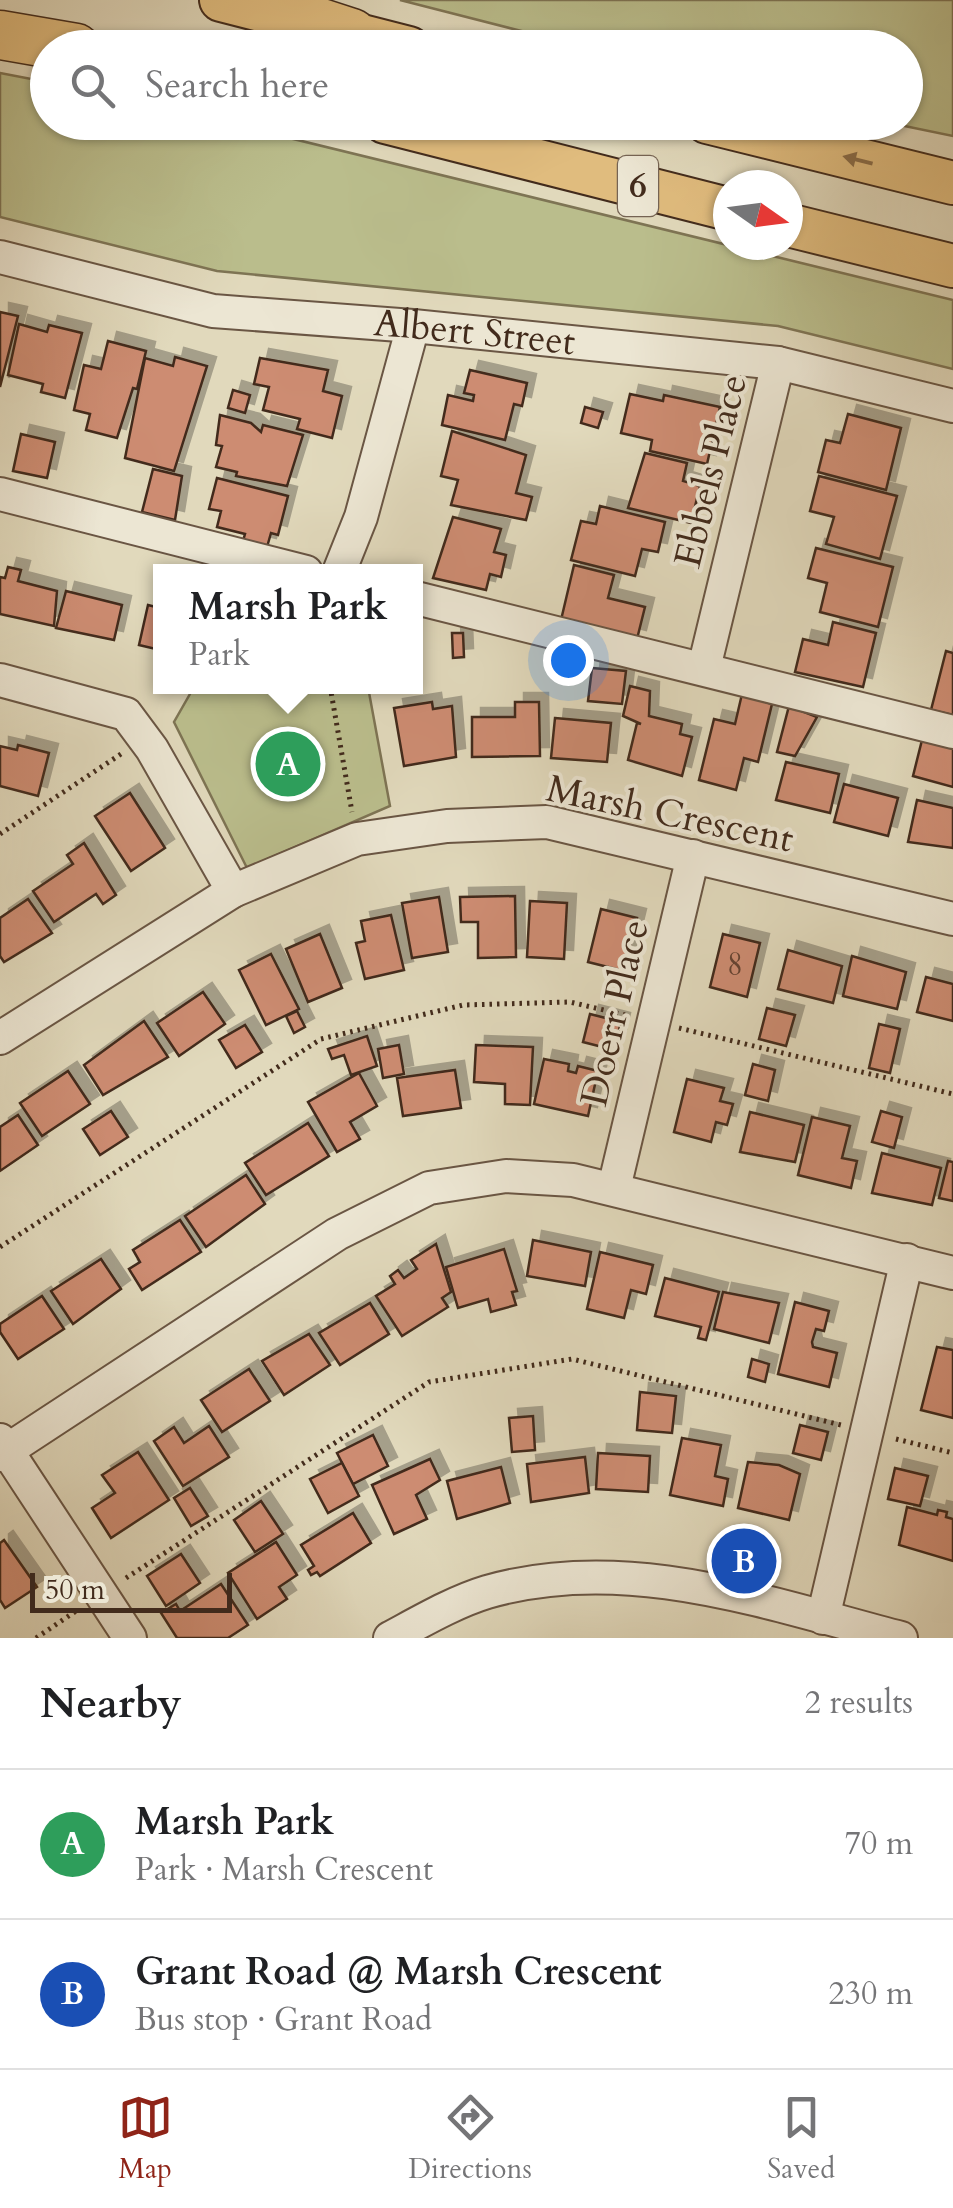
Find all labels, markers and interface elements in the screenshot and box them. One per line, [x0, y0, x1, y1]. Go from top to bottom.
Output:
search box [30, 30, 923, 140]
icon: search [65, 58, 120, 113]
text: Search here [145, 59, 329, 111]
one-way arrow [842, 152, 873, 167]
road number: 6 [618, 156, 658, 216]
north arrow [713, 170, 803, 260]
street label: Albert Street [372, 297, 577, 368]
street label: Ebbels Place [662, 369, 760, 573]
popup [153, 564, 423, 694]
text: Marsh Park [188, 581, 388, 633]
text: Park [188, 633, 250, 677]
your location [543, 635, 594, 686]
pin: A [256, 726, 320, 802]
street label: Marsh Crescent [542, 762, 798, 866]
street label: Doerr Place [568, 915, 662, 1111]
house number: 8 [727, 943, 743, 987]
pin: B [712, 1524, 776, 1598]
scale bar [30, 1568, 232, 1612]
text: 50 m [45, 1571, 105, 1609]
text: Nearby [40, 1675, 182, 1732]
text: 2 results [805, 1681, 913, 1725]
text: Marsh Park [135, 1796, 334, 1848]
text: A [60, 1822, 85, 1866]
text: 70 m [845, 1822, 913, 1866]
text: Park · Marsh Crescent [135, 1848, 433, 1892]
text: Grant Road @ Marsh Crescent [135, 1946, 662, 1998]
text: B [61, 1972, 84, 2016]
text: 230 m [828, 1972, 913, 2016]
text: Bus stop · Grant Road [135, 1998, 432, 2042]
tab: Map [118, 2090, 173, 2188]
tab: Directions [408, 2090, 532, 2188]
tab: Saved [767, 2090, 835, 2188]

